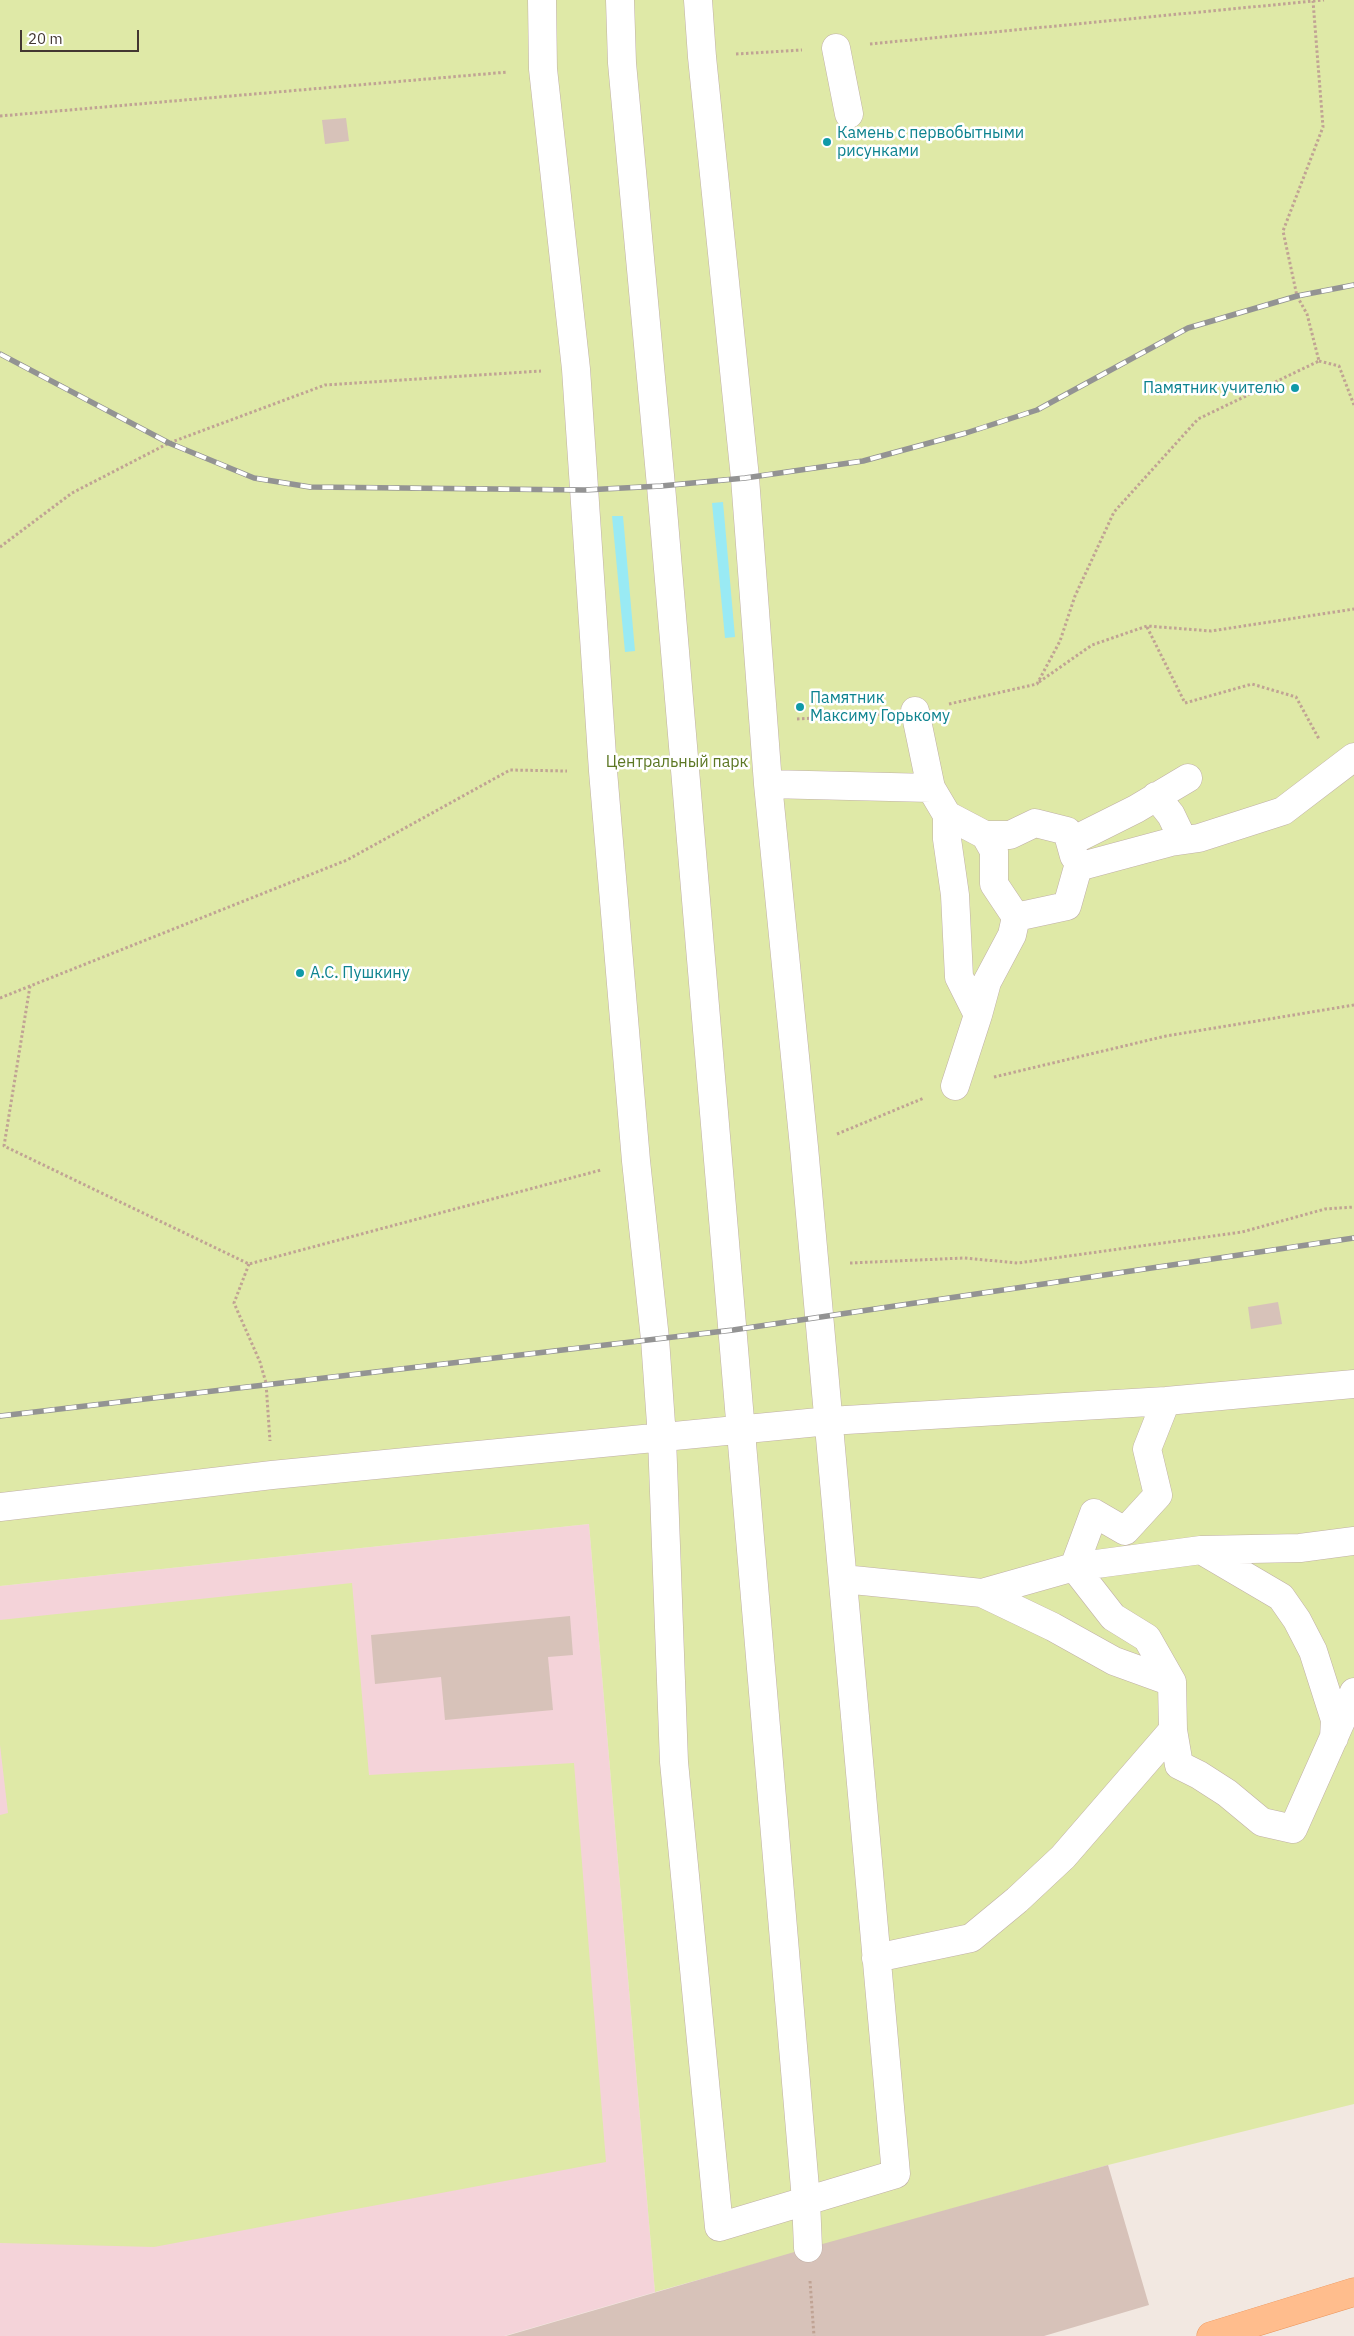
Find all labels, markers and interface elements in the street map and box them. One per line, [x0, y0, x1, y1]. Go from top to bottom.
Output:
scale bar [22, 20, 141, 52]
text: 20 m [28, 29, 63, 48]
place label: Камень с первобытными рисунками [837, 123, 1024, 161]
marker: Камень с первобытными рисунками [821, 136, 833, 148]
place label: Памятник учителю [1143, 378, 1285, 398]
marker: Памятник учителю [1289, 382, 1301, 394]
place label: Памятник Максиму Горькому [810, 688, 950, 726]
marker: Памятник Максиму Горькому [794, 701, 806, 713]
park label: Центральный парк [606, 752, 748, 772]
place label: А.С. Пушкину [310, 963, 410, 983]
marker: А.С. Пушкину [294, 967, 306, 979]

